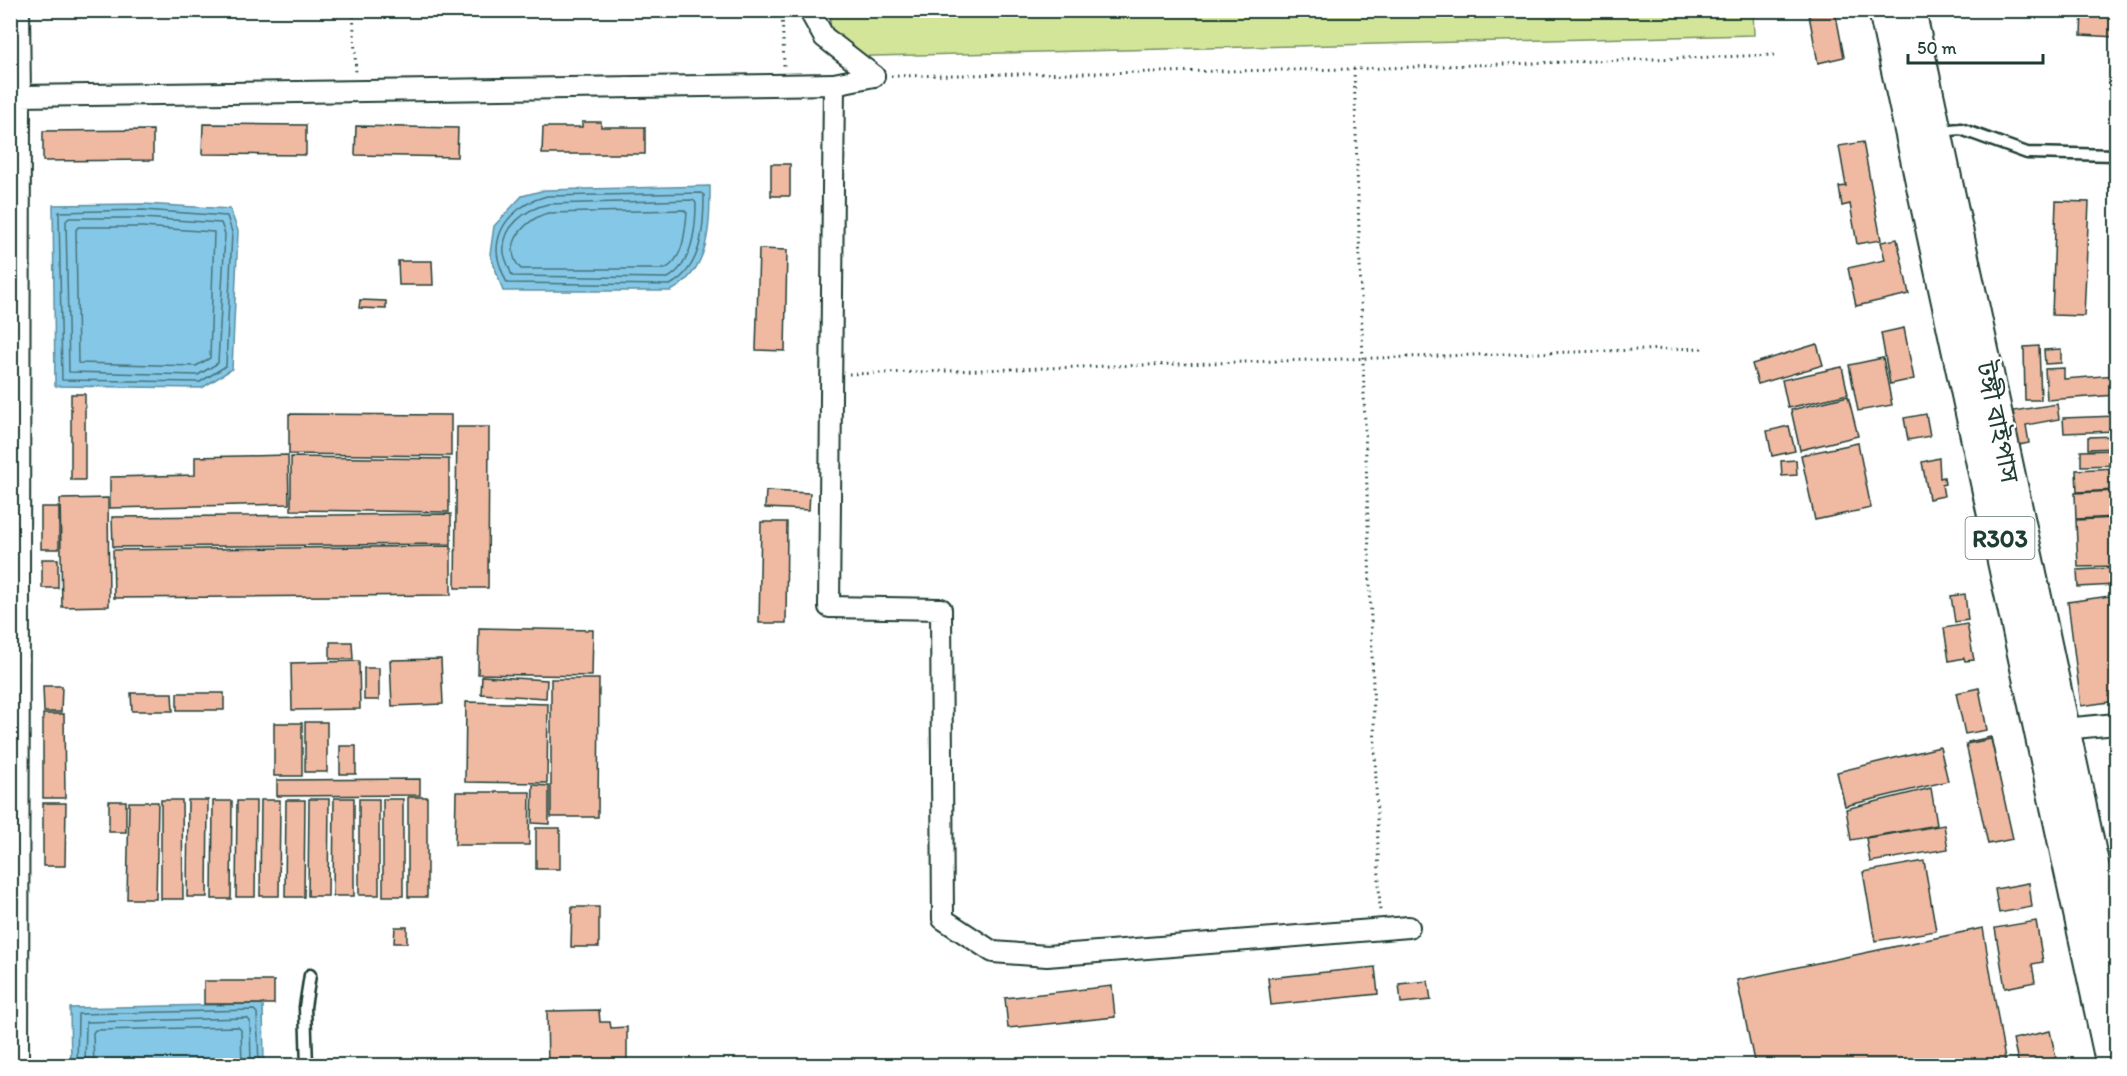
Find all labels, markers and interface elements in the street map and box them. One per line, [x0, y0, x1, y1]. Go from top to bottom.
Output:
scale bar [1908, 27, 2043, 65]
text: 50 m [1917, 37, 1957, 59]
street label: টঙ্গী বাইপাস [1969, 358, 2027, 486]
road number: R303 [1966, 517, 2034, 559]

